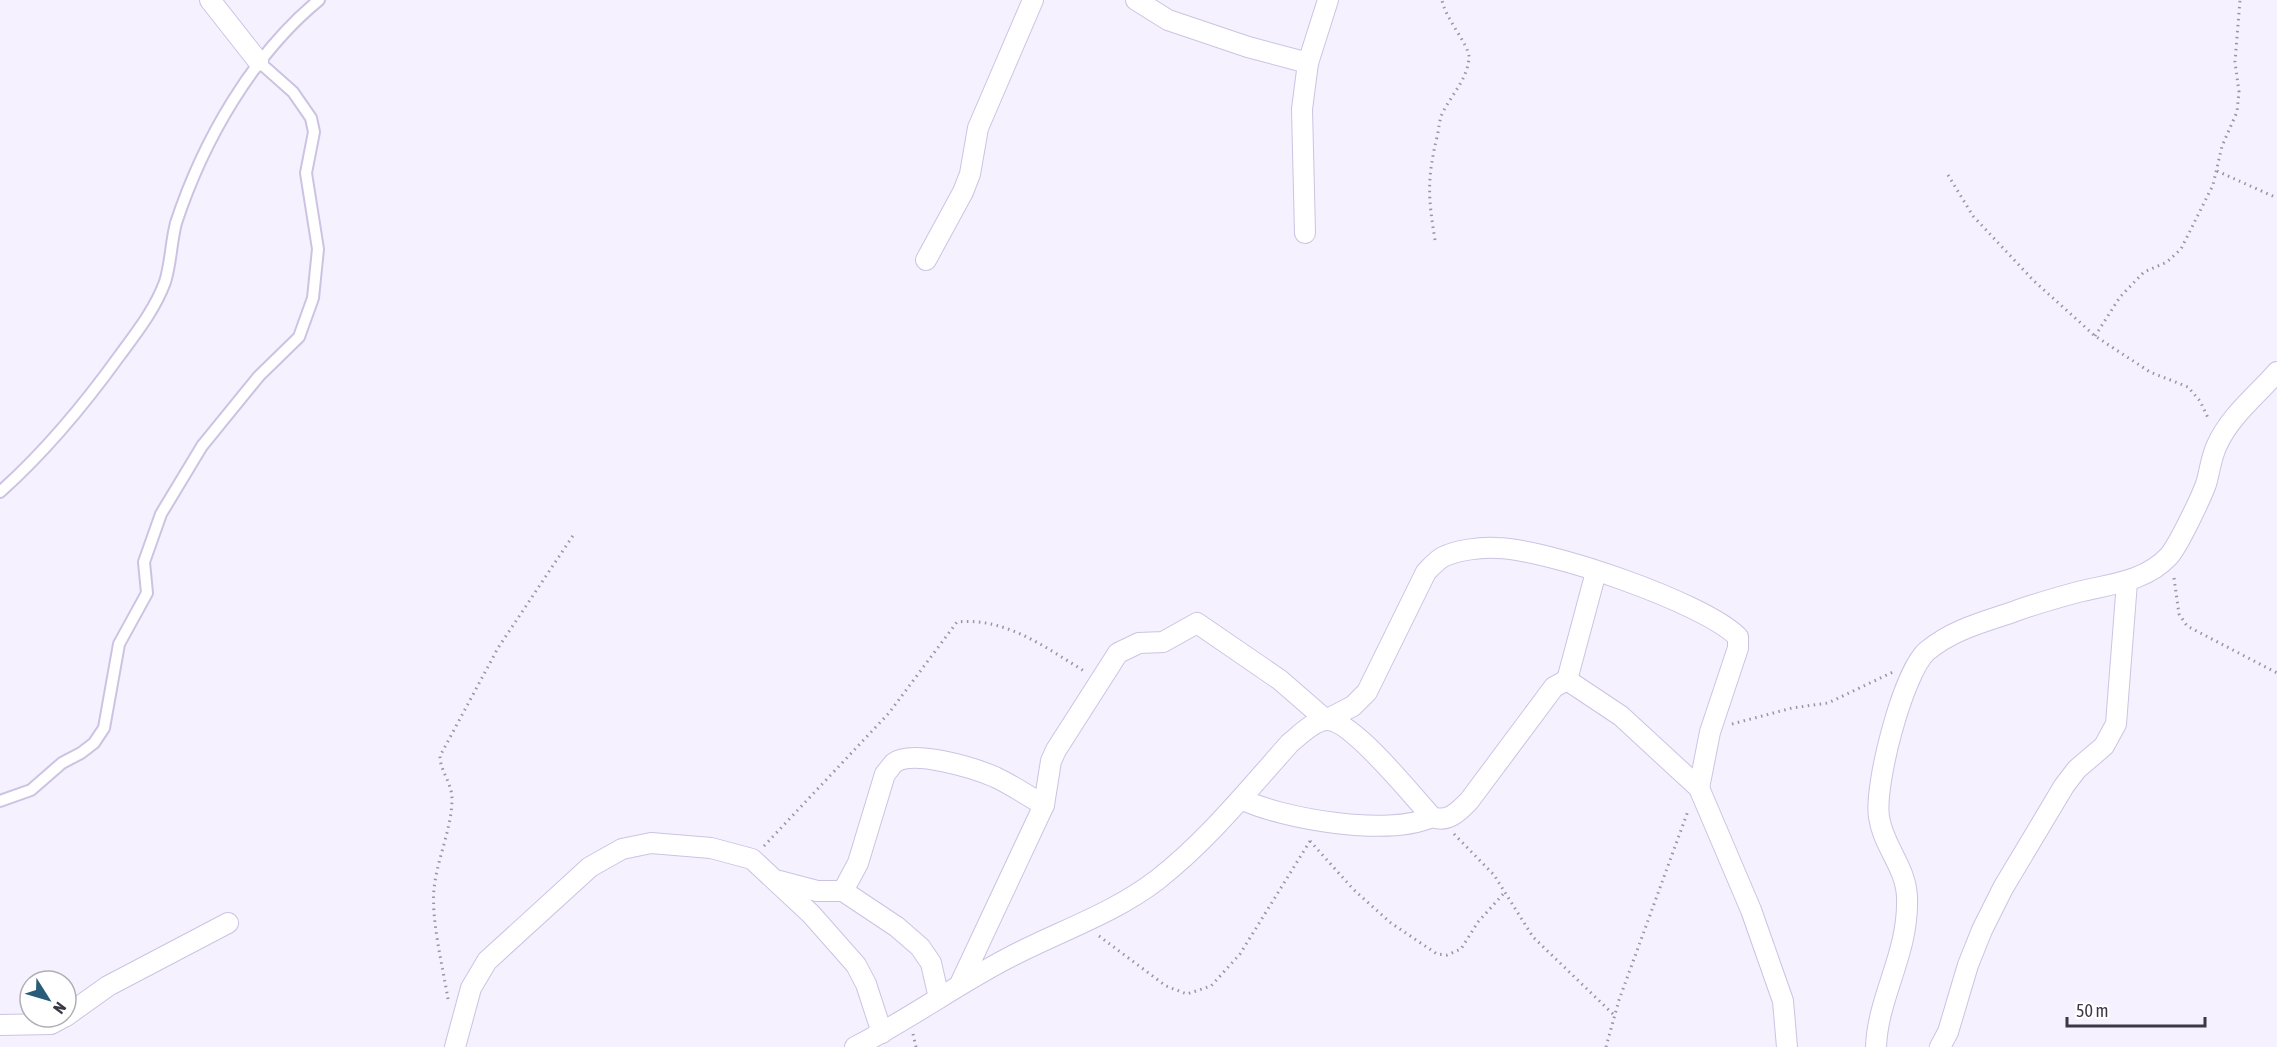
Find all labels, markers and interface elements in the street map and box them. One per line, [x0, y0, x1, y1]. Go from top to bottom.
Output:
north arrow [18, 969, 78, 1029]
scale bar [2067, 990, 2205, 1028]
text: N [50, 999, 70, 1017]
text: 50 m [2076, 1000, 2108, 1021]

